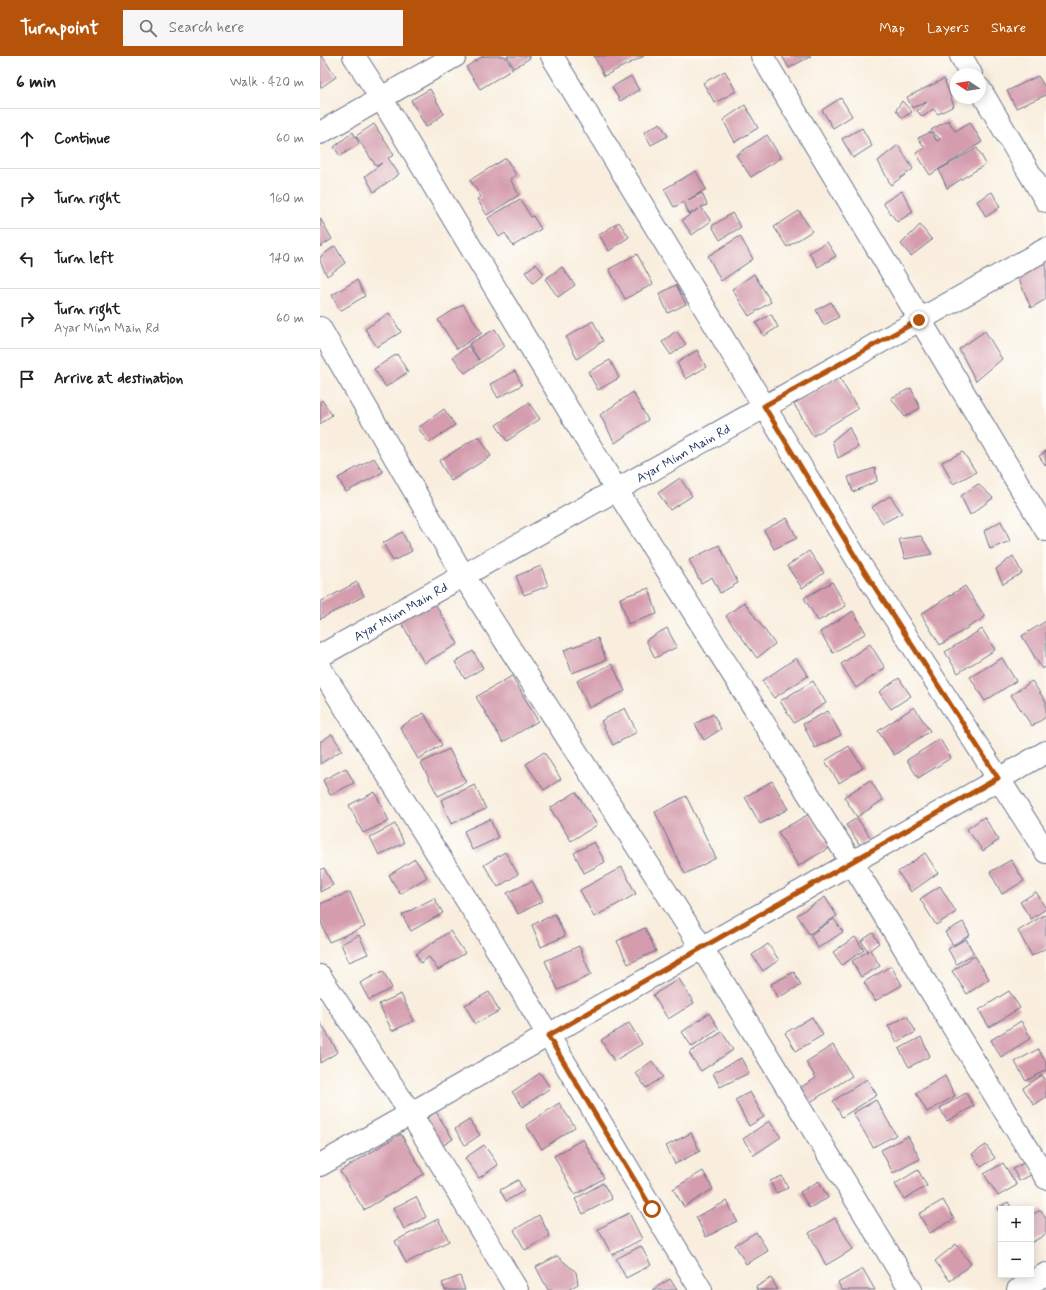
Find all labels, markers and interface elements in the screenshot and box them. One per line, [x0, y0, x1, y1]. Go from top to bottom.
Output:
search box [123, 10, 403, 46]
text: Turnpoint [20, 16, 99, 41]
icon: search [137, 17, 159, 39]
text: Search here [169, 18, 244, 38]
text: Map [879, 19, 905, 37]
text: Layers [927, 19, 969, 37]
text: Share [991, 19, 1026, 37]
north arrow [950, 68, 986, 104]
text: 6 min [16, 71, 56, 93]
text: Walk · 420 m [230, 74, 304, 91]
icon: ahead [16, 128, 38, 150]
text: Continue [54, 129, 110, 149]
text: 60 m [276, 130, 304, 147]
icon: right [16, 188, 38, 210]
text: Turn right [54, 189, 121, 209]
text: 160 m [269, 190, 304, 207]
icon: left [16, 248, 38, 270]
text: Turn left [54, 249, 114, 269]
text: 140 m [269, 250, 304, 267]
text: Turn right [54, 300, 121, 320]
icon: right [16, 308, 38, 330]
text: 60 m [276, 310, 304, 327]
route end [910, 311, 928, 329]
text: Ayar Minn Main Rd [54, 320, 159, 337]
icon: arrive [16, 368, 38, 390]
text: Arrive at destination [54, 369, 183, 389]
street label: Ayar Minn Main Rd [633, 421, 734, 487]
street label: Ayar Minn Main Rd [351, 579, 451, 645]
route start [643, 1200, 661, 1218]
map controls [998, 1206, 1034, 1278]
button: + [998, 1206, 1034, 1242]
button: − [998, 1242, 1034, 1278]

